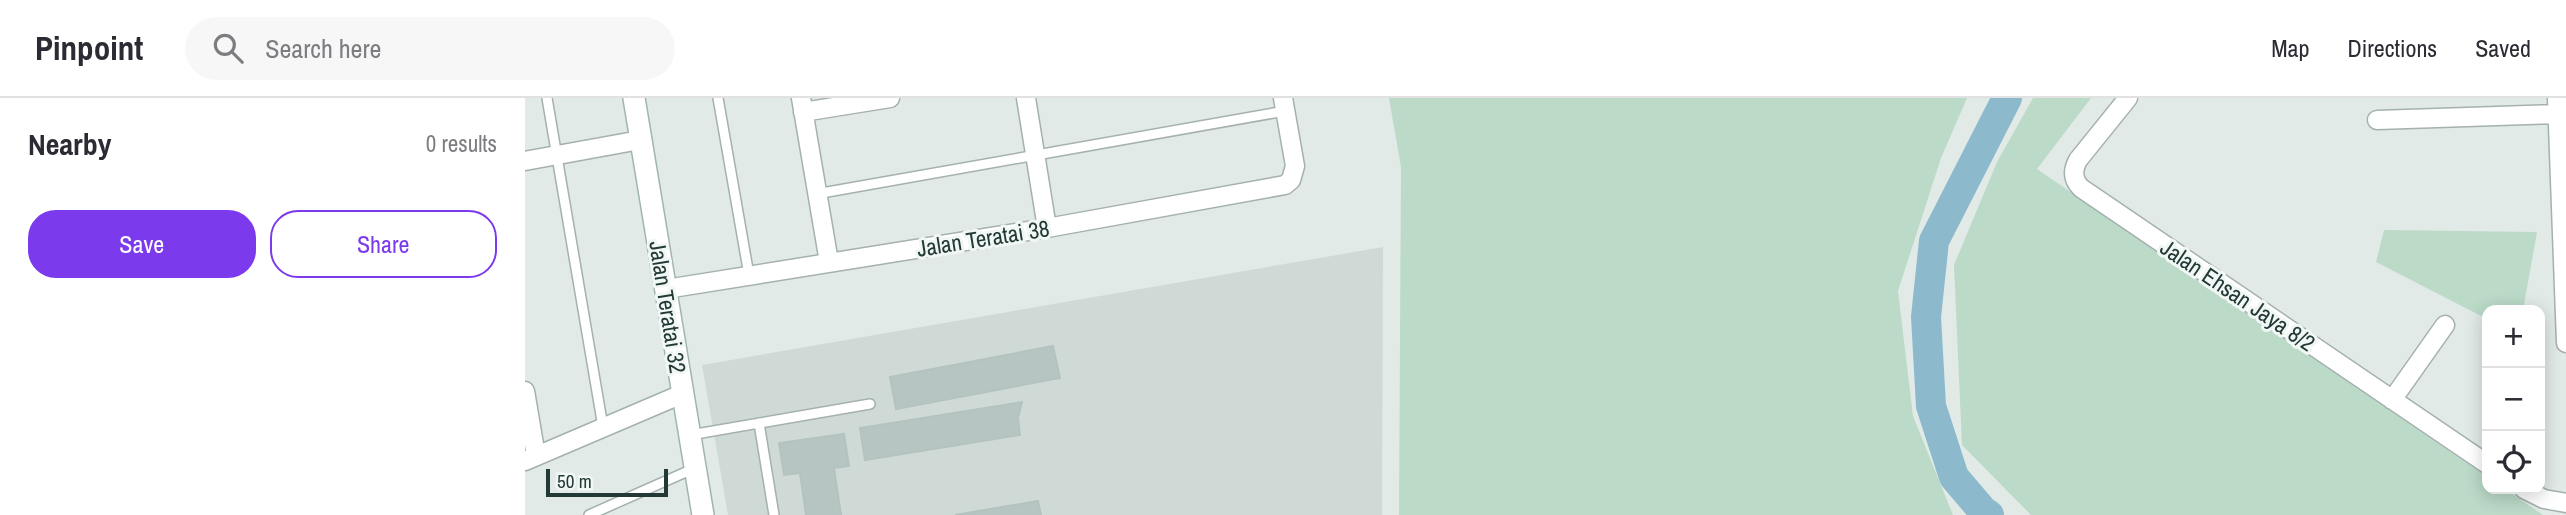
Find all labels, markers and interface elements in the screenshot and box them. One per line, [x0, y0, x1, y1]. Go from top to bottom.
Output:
search box [185, 17, 675, 80]
text: Pinpoint [35, 26, 143, 70]
icon: search [209, 29, 247, 67]
text: Search here [265, 31, 381, 66]
text: Map [2271, 32, 2309, 64]
text: Directions [2347, 32, 2437, 64]
text: Saved [2475, 32, 2531, 64]
text: Nearby [28, 124, 111, 164]
text: 0 results [426, 128, 497, 159]
button: Save [28, 210, 256, 278]
button: Share [270, 210, 497, 278]
street label: Jalan Teratai 38 [914, 212, 1052, 264]
street label: Jalan Ehsan Jaya 8/2 [2155, 232, 2321, 358]
street label: Jalan Teratai 32 [642, 238, 694, 376]
map controls [2482, 305, 2545, 494]
button: + [2482, 305, 2545, 368]
button: − [2482, 368, 2545, 431]
button: locate [2482, 431, 2545, 494]
scale bar [546, 466, 669, 498]
text: 50 m [557, 468, 592, 494]

